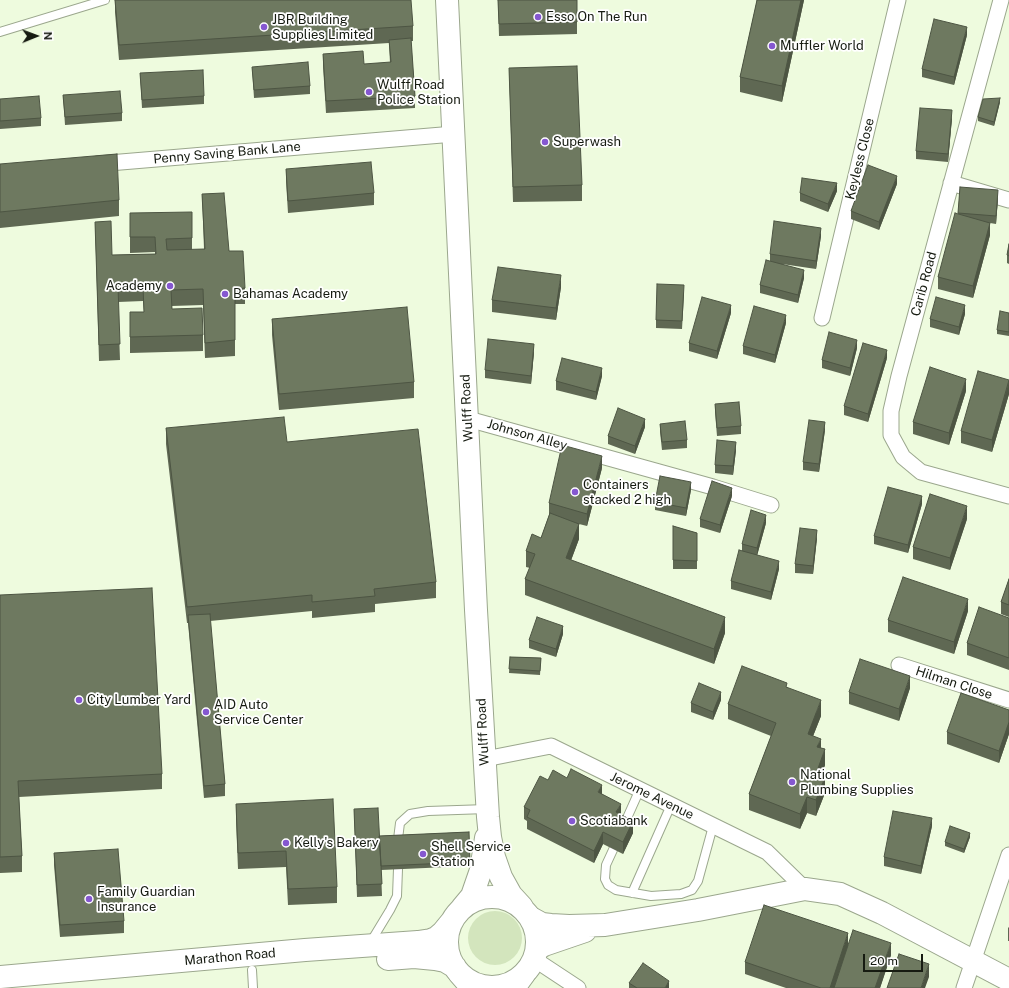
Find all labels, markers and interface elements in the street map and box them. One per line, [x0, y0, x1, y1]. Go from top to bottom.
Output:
place label: Esso On The Run [546, 9, 647, 25]
place label: JBR Building Supplies Limited [272, 12, 373, 43]
marker: Esso On The Run [533, 12, 543, 22]
north arrow [16, 16, 56, 56]
marker: JBR Building Supplies Limited [259, 22, 269, 32]
text: N [42, 31, 54, 40]
place label: Muffler World [780, 38, 864, 54]
marker: Muffler World [767, 41, 777, 51]
place label: Wulff Road Police Station [377, 77, 461, 108]
marker: Wulff Road Police Station [364, 87, 374, 97]
street label: Keyless Close [842, 116, 878, 202]
place label: Superwash [553, 134, 621, 150]
marker: Superwash [540, 137, 550, 147]
street label: Penny Saving Bank Lane [153, 139, 301, 167]
street label: Carib Road [908, 250, 940, 318]
place label: Academy [106, 278, 162, 294]
marker: Academy [165, 281, 175, 291]
place label: Bahamas Academy [233, 286, 348, 302]
marker: Bahamas Academy [220, 289, 230, 299]
street label: Wulff Road [457, 374, 477, 442]
street label: Johnson Alley [485, 416, 569, 454]
place label: Containers stacked 2 high [583, 477, 671, 508]
marker: Containers stacked 2 high [570, 487, 580, 497]
street label: Hilman Close [914, 663, 994, 703]
place label: City Lumber Yard [87, 692, 191, 708]
marker: City Lumber Yard [74, 695, 84, 705]
place label: AID Auto Service Center [214, 697, 303, 728]
street label: Wulff Road [473, 698, 493, 766]
marker: AID Auto Service Center [201, 707, 211, 717]
place label: National Plumbing Supplies [800, 767, 914, 798]
street label: Jerome Avenue [608, 769, 696, 823]
marker: National Plumbing Supplies [787, 777, 797, 787]
place label: Scotiabank [580, 813, 648, 829]
marker: Scotiabank [567, 816, 577, 826]
place label: Kelly's Bakery [294, 835, 379, 851]
marker: Kelly's Bakery [281, 838, 291, 848]
place label: Shell Service Station [431, 839, 511, 870]
marker: Shell Service Station [418, 849, 428, 859]
place label: Family Guardian Insurance [97, 884, 195, 915]
marker: Family Guardian Insurance [84, 894, 94, 904]
street label: Marathon Road [184, 945, 276, 969]
scale bar [865, 946, 925, 972]
text: 20 m [870, 954, 898, 968]

